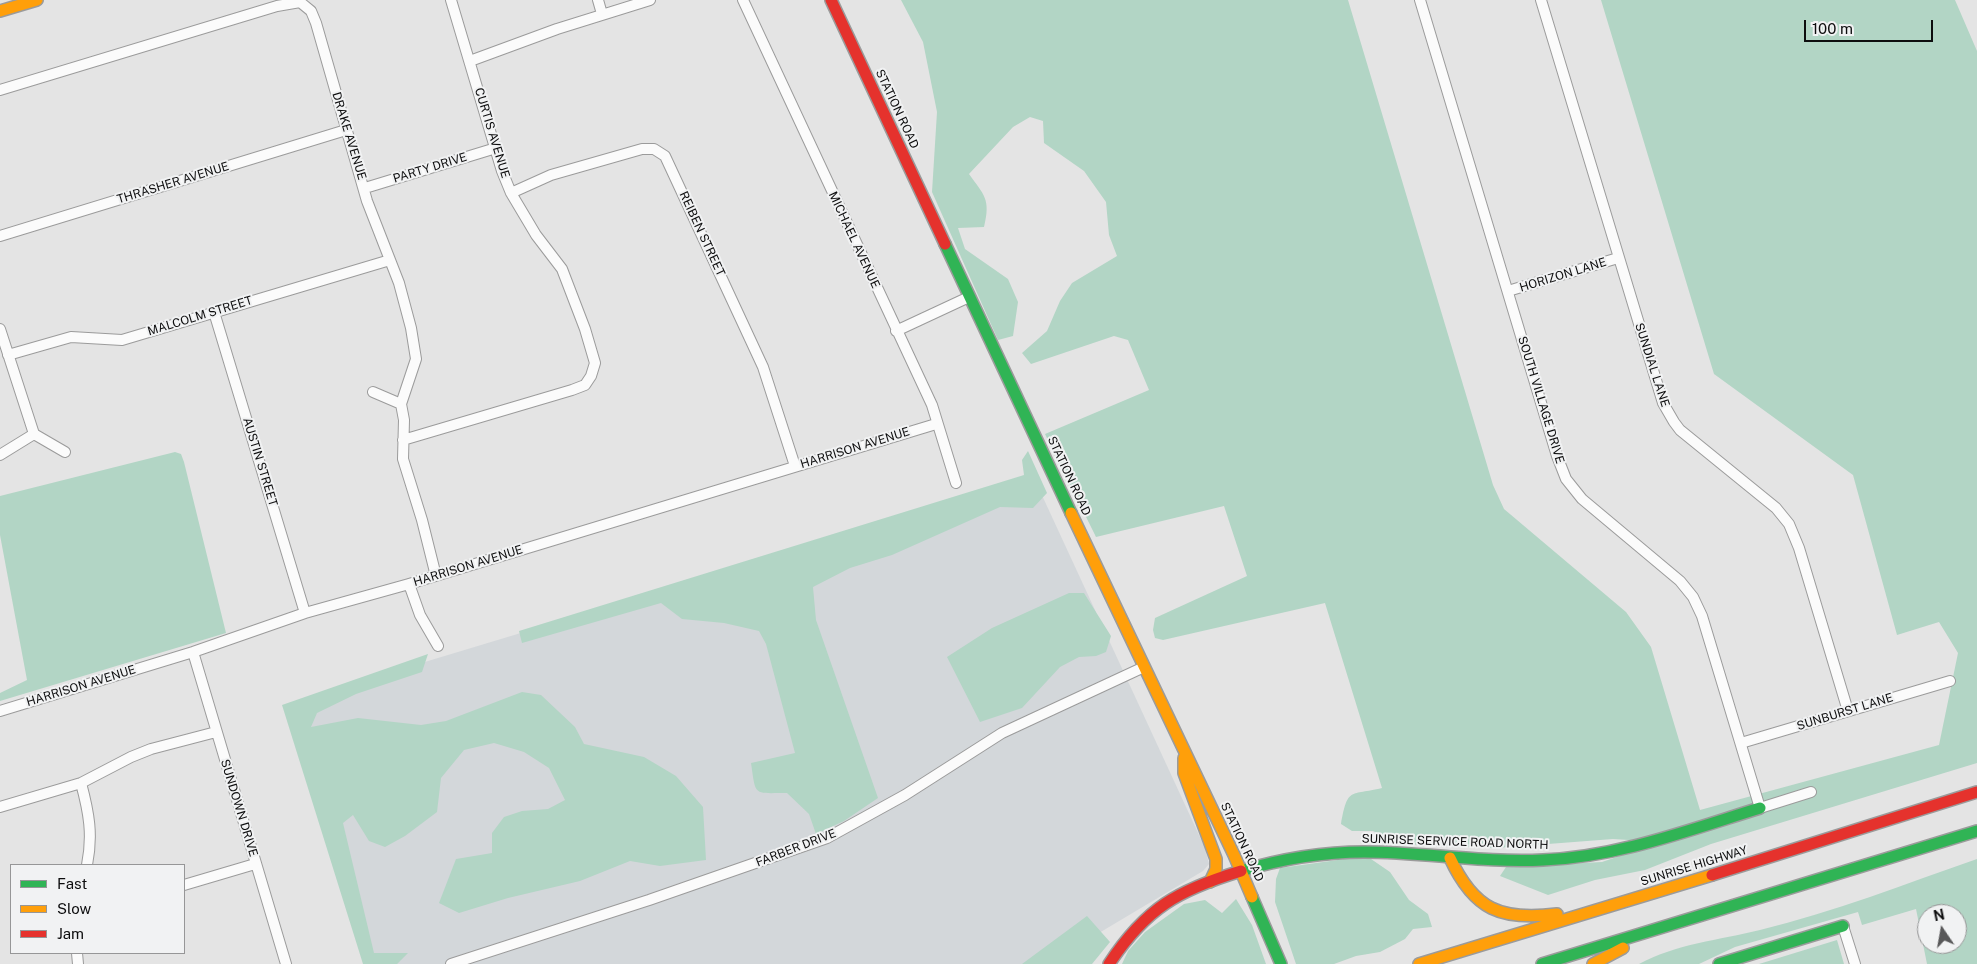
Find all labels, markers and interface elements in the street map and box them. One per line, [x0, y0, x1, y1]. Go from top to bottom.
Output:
scale bar [1807, 10, 1936, 42]
text: 100 m [1812, 20, 1853, 37]
street label: STATION ROAD [872, 67, 922, 151]
street label: CURTIS AVENUE [471, 86, 513, 180]
street label: DRAKE AVENUE [329, 90, 369, 182]
street label: PARTY DRIVE [391, 150, 469, 186]
street label: THRASHER AVENUE [115, 159, 231, 207]
street label: REIBEN STREET [676, 189, 728, 279]
street label: MICHAEL AVENUE [825, 189, 883, 291]
street label: HORIZON LANE [1518, 255, 1608, 295]
street label: MALCOLM STREET [146, 293, 254, 339]
street label: SUNDIAL LANE [1632, 321, 1672, 409]
street label: SOUTH VILLAGE DRIVE [1515, 335, 1567, 465]
street label: AUSTIN STREET [240, 416, 280, 508]
street label: HARRISON AVENUE [799, 425, 911, 471]
street label: STATION ROAD [1044, 434, 1094, 518]
street label: HARRISON AVENUE [412, 543, 524, 589]
street label: HARRISON AVENUE [25, 663, 137, 709]
street label: SUNBURST LANE [1795, 691, 1895, 733]
street label: SUNDOWN DRIVE [217, 758, 261, 858]
street label: STATION ROAD [1217, 800, 1267, 884]
street label: FARBER DRIVE [754, 826, 838, 870]
street label: SUNRISE SERVICE ROAD NORTH [1361, 832, 1549, 852]
street label: SUNRISE HIGHWAY [1639, 843, 1749, 889]
legend [10, 864, 185, 954]
text: Fast [57, 875, 87, 892]
text: Slow [57, 900, 91, 917]
north arrow [1917, 904, 1967, 954]
text: N [1932, 906, 1946, 924]
text: Jam [57, 925, 84, 942]

